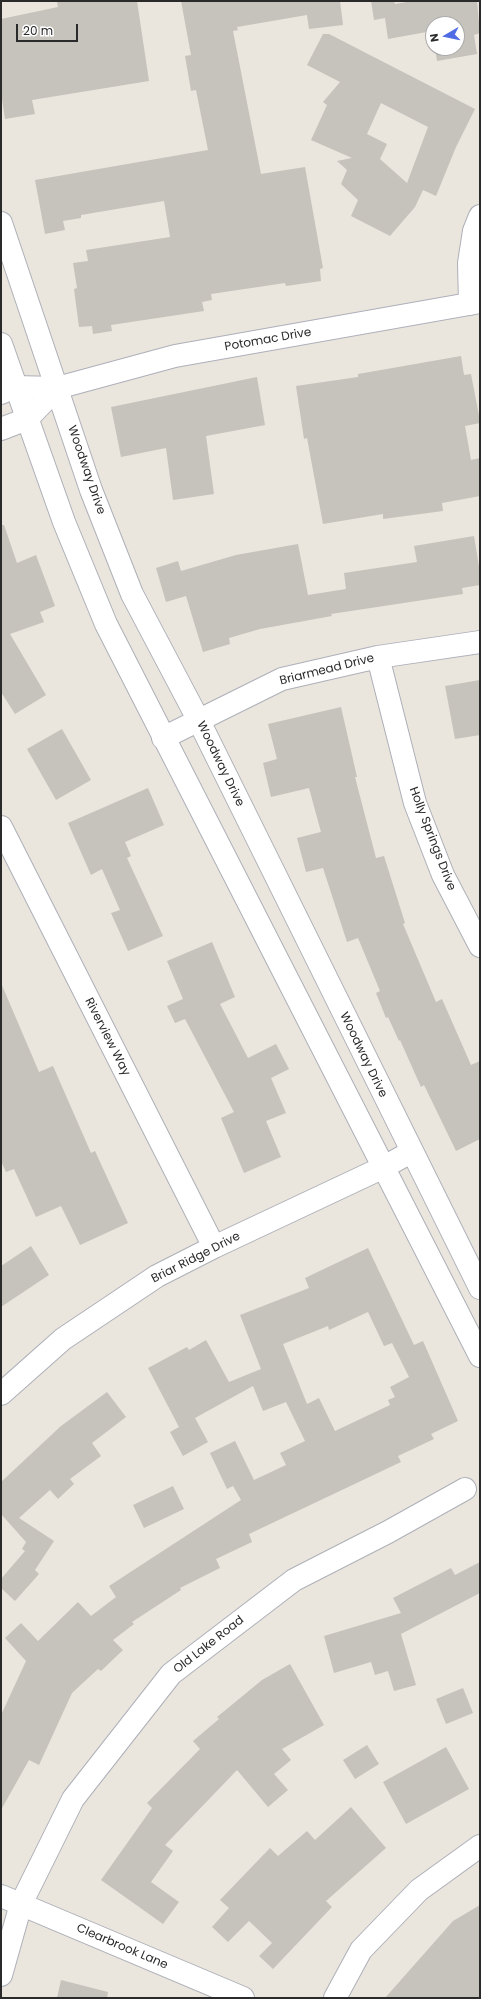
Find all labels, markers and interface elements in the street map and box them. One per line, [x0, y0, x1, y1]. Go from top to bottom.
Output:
scale bar [18, 16, 80, 42]
north arrow [425, 16, 465, 56]
text: 20 m [23, 22, 53, 39]
text: N [426, 32, 443, 43]
street label: Potomac Drive [224, 325, 312, 355]
street label: Woodway Drive [64, 424, 108, 516]
street label: Briarmead Drive [278, 651, 376, 689]
street label: Woodway Drive [193, 719, 247, 809]
street label: Holly Springs Drive [406, 785, 458, 893]
street label: Riverview Way [81, 996, 133, 1078]
street label: Woodway Drive [336, 1010, 390, 1100]
street label: Briar Ridge Drive [149, 1229, 243, 1287]
street label: Old Lake Road [171, 1613, 247, 1677]
street label: Clearbrook Lane [74, 1921, 170, 1973]

